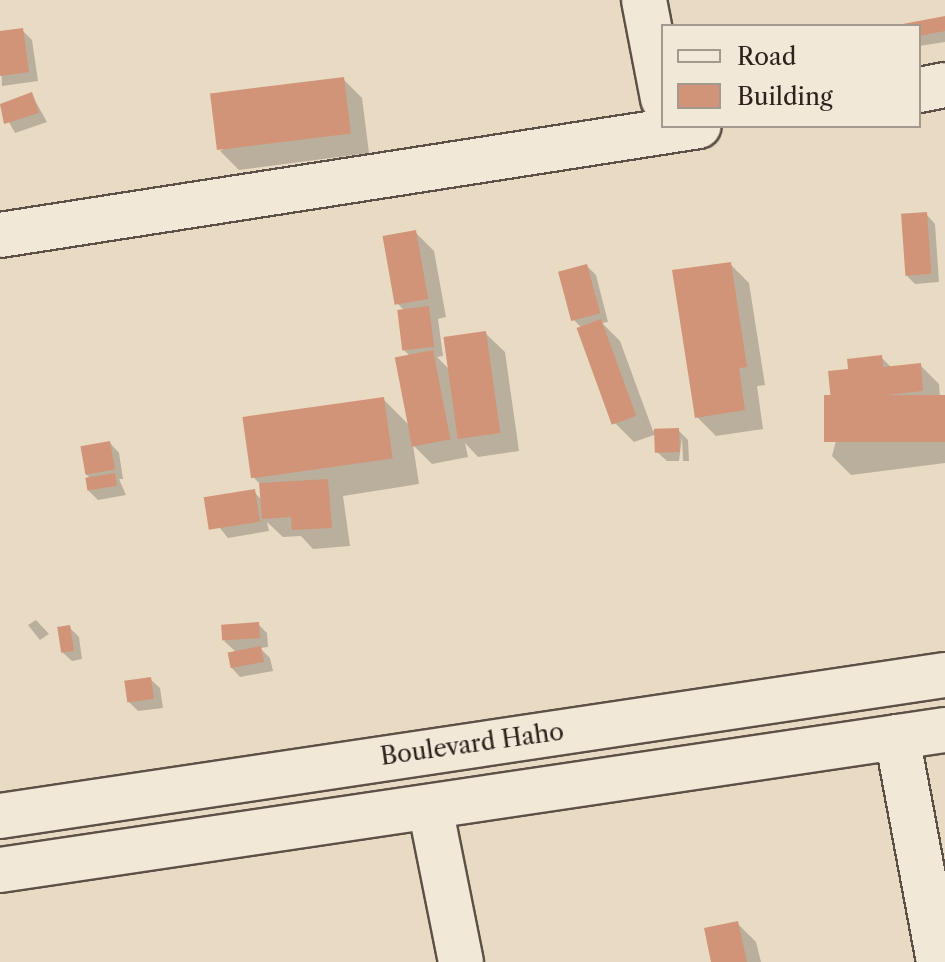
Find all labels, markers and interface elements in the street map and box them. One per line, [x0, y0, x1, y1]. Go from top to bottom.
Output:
legend [661, 24, 921, 128]
text: Road [737, 42, 796, 71]
text: Building [737, 82, 833, 111]
street label: Boulevard Haho [378, 717, 566, 771]

